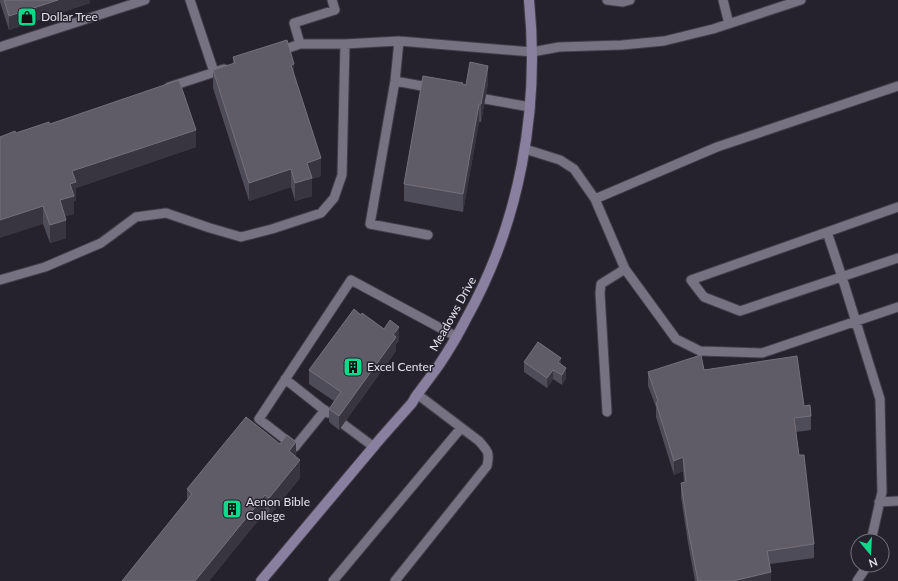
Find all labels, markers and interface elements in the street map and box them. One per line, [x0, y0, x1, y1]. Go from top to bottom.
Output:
shop icon: Dollar Tree [16, 6, 38, 28]
place label: Dollar Tree [41, 9, 98, 24]
street label: Meadows Drive [426, 274, 479, 354]
building icon: Excel Center [342, 356, 364, 378]
place label: Excel Center [367, 359, 434, 374]
place label: Aenon Bible College [246, 494, 310, 523]
building icon: Aenon Bible College [221, 498, 243, 520]
north arrow [850, 533, 890, 573]
text: N [867, 555, 879, 570]

